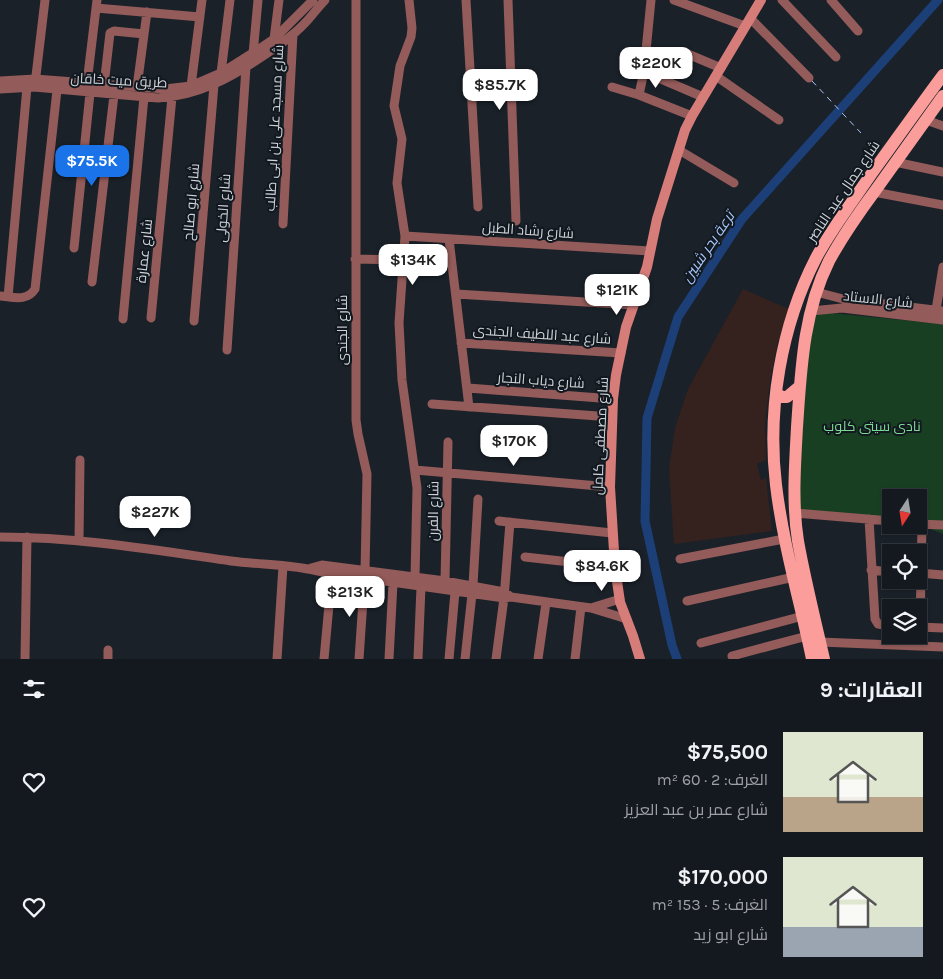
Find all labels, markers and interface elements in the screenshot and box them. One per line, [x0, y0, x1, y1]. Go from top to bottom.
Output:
street label: شارع مسجد على بن ابى طالب [262, 44, 287, 212]
pin: $220K [621, 46, 691, 89]
text: $220K [631, 53, 681, 72]
pin: $85.7K [459, 68, 541, 111]
street label: طريق ميت خاقان [70, 69, 168, 92]
text: $85.7K [474, 75, 526, 94]
street label: شارع جمال عبد الناصر [803, 137, 884, 246]
pin: $75.5K [51, 144, 133, 187]
text: $75.5K [66, 151, 118, 170]
street label: شارع ابو صالح [180, 163, 203, 241]
street label: شارع الخولى [213, 173, 234, 243]
water label: ترعة بحر شبين [678, 206, 740, 286]
street label: شارع عمارة [133, 218, 156, 284]
street label: شارع رشاد الطبل [482, 219, 574, 242]
pin: $134K [378, 244, 448, 286]
text: $134K [390, 250, 436, 269]
pin: $121K [582, 274, 652, 316]
text: $121K [596, 280, 638, 299]
street label: شارع الاستاد [842, 287, 914, 312]
street label: شارع الجندى [334, 295, 351, 365]
street label: شارع عبد اللطيف الجندى [472, 321, 612, 348]
street label: شارع دياب النجار [496, 369, 585, 392]
street label: شارع مصطفى كامل [589, 377, 612, 495]
park label: نادى سيتى كلوب [823, 418, 921, 435]
pin: $170K [479, 424, 549, 467]
text: $170K [491, 431, 537, 450]
street label: شارع الفرن [424, 481, 443, 541]
north arrow [882, 489, 928, 534]
map controls [882, 489, 927, 644]
pin: $227K [120, 496, 190, 538]
text: $227K [131, 502, 179, 521]
button: locate [882, 544, 927, 589]
pin: $84.6K [561, 550, 643, 592]
text: $84.6K [575, 556, 629, 575]
pin: $213K [315, 576, 385, 618]
text: $213K [327, 582, 373, 601]
button: layers [882, 599, 927, 644]
icon: filters [20, 675, 48, 703]
text: العقارات: 9 [820, 678, 923, 702]
text: $75,500 [687, 740, 768, 764]
icon: home [823, 752, 883, 812]
icon: heart [20, 768, 48, 796]
text: الغرف: 2 · 60 m² [657, 770, 768, 789]
text: شارع عمر بن عبد العزيز [625, 800, 768, 819]
text: $170,000 [677, 865, 768, 889]
icon: home [823, 877, 883, 937]
icon: heart [20, 893, 48, 921]
text: الغرف: 5 · 153 m² [652, 895, 768, 914]
text: شارع ابو زيد [693, 925, 768, 944]

